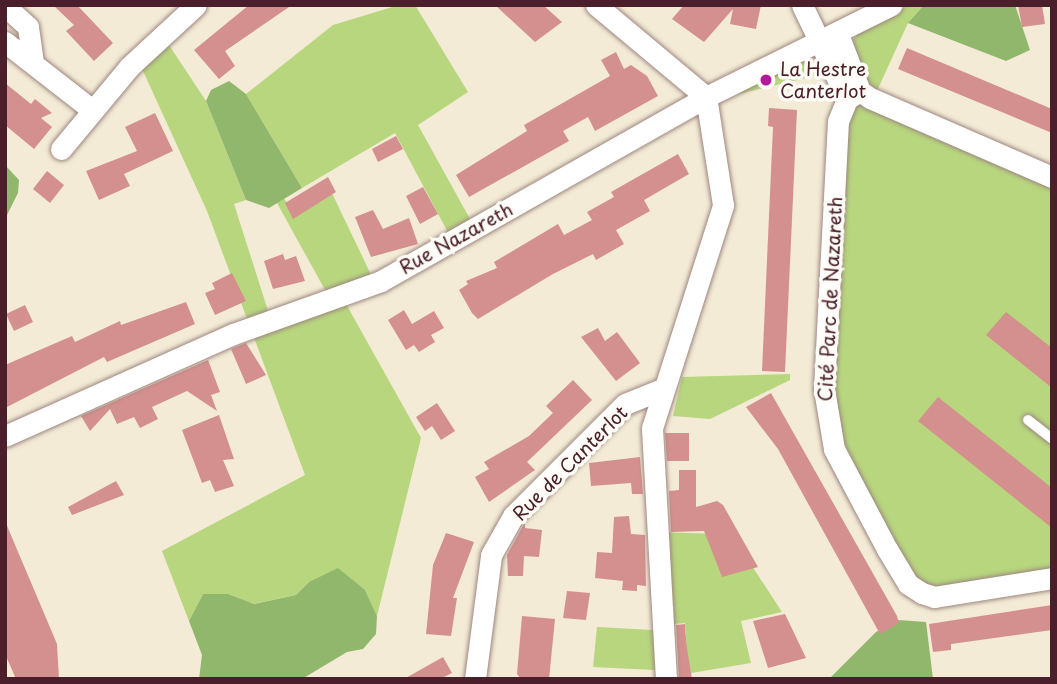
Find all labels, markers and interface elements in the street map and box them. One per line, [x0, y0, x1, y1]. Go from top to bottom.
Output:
place label: La Hestre Canterlot [780, 58, 869, 102]
marker: La Hestre Canterlot [758, 72, 774, 88]
street label: Cité Parc de Nazareth [813, 196, 847, 402]
street label: Rue Nazareth [395, 197, 517, 279]
street label: Rue de Canterlot [507, 400, 633, 526]

